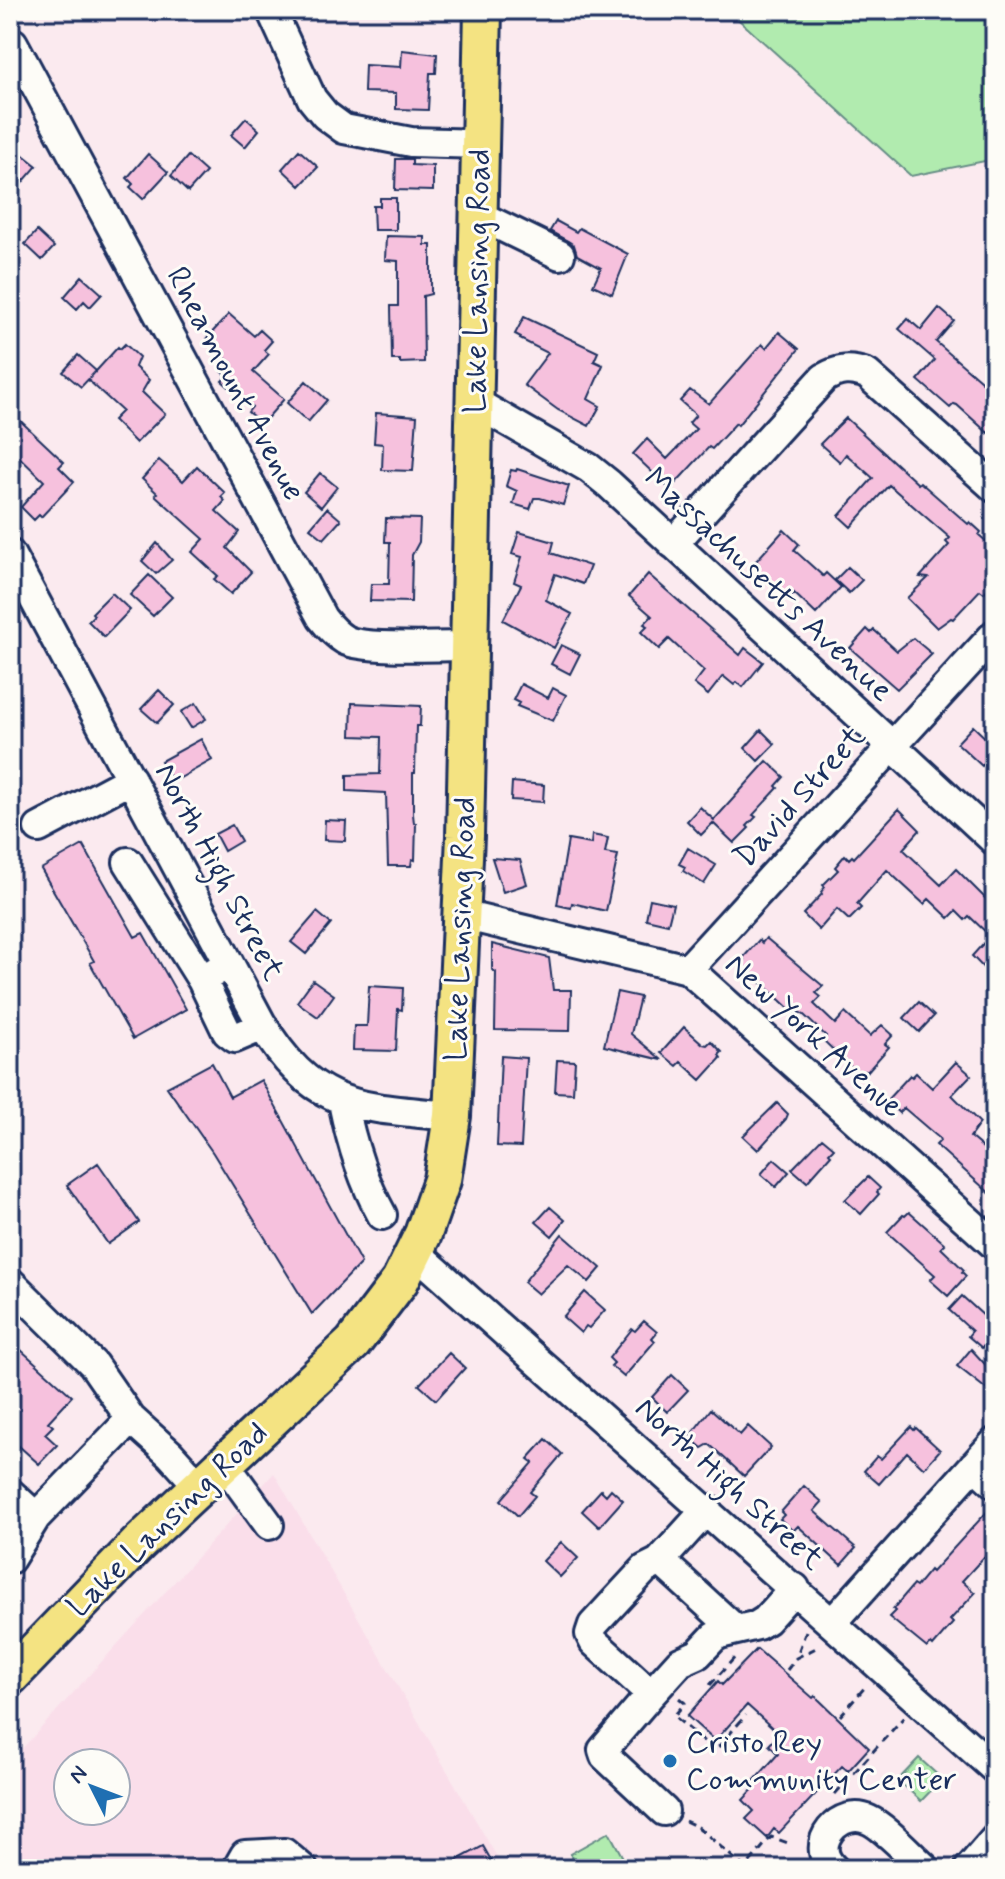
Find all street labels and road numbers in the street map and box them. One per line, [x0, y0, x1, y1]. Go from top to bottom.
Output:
street label: Lake Lansing Road [455, 148, 501, 414]
street label: Rheamount Avenue [156, 260, 314, 508]
street label: Massachusetts Avenue [634, 458, 902, 712]
street label: David Street [725, 717, 875, 877]
street label: North High Street [141, 756, 294, 990]
street label: Lake Lansing Road [435, 796, 487, 1062]
street label: New York Avenue [716, 944, 912, 1128]
street label: North High Street [623, 1388, 833, 1582]
street label: Lake Lansing Road [58, 1413, 278, 1627]

